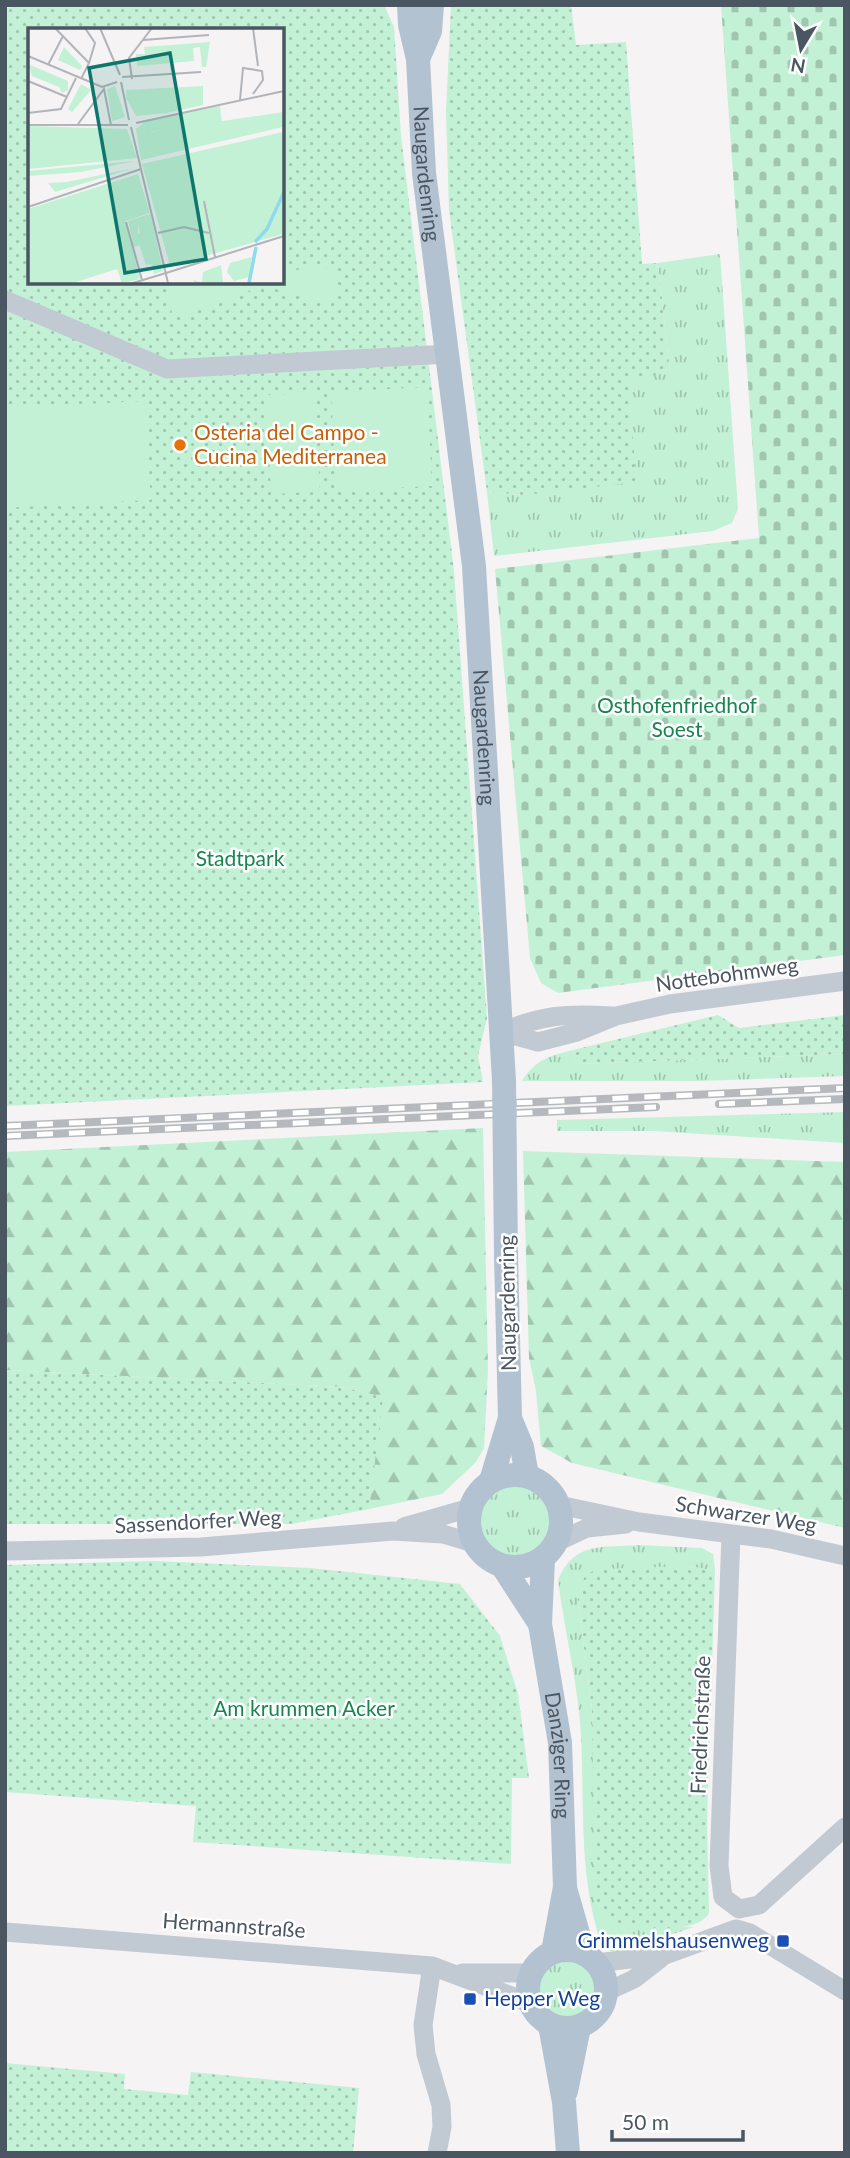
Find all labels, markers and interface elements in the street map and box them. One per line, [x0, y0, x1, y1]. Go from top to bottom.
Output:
north arrow [766, 14, 836, 84]
inset map [28, 28, 284, 284]
text: N [789, 54, 807, 79]
street label: Naugardenring [409, 105, 447, 243]
place label: Osteria del Campo - Cucina Mediterranea [194, 419, 387, 468]
marker: Osteria del Campo - Cucina Mediterranea [172, 437, 188, 453]
street label: Naugardenring [469, 669, 502, 806]
park label: Osthofenfriedhof Soest [597, 692, 758, 741]
park label: Stadtpark [196, 845, 285, 870]
street label: Nottebohmweg [654, 951, 800, 996]
street label: Naugardenring [493, 1235, 520, 1371]
street label: Schwarzer Weg [674, 1490, 819, 1537]
street label: Sassendorfer Weg [114, 1504, 282, 1537]
street label: Friedrichstraße [685, 1655, 714, 1795]
street label: Danziger Ring [541, 1690, 577, 1819]
park label: Am krummen Acker [213, 1695, 395, 1720]
street label: Hermannstraße [162, 1907, 306, 1942]
place label: Grimmelshausenweg [577, 1927, 769, 1952]
marker: Grimmelshausenweg [775, 1933, 791, 1949]
place label: Hepper Weg [484, 1985, 600, 2010]
marker: Hepper Weg [462, 1991, 478, 2007]
scale bar [612, 2098, 743, 2142]
text: 50 m [622, 2109, 669, 2134]

